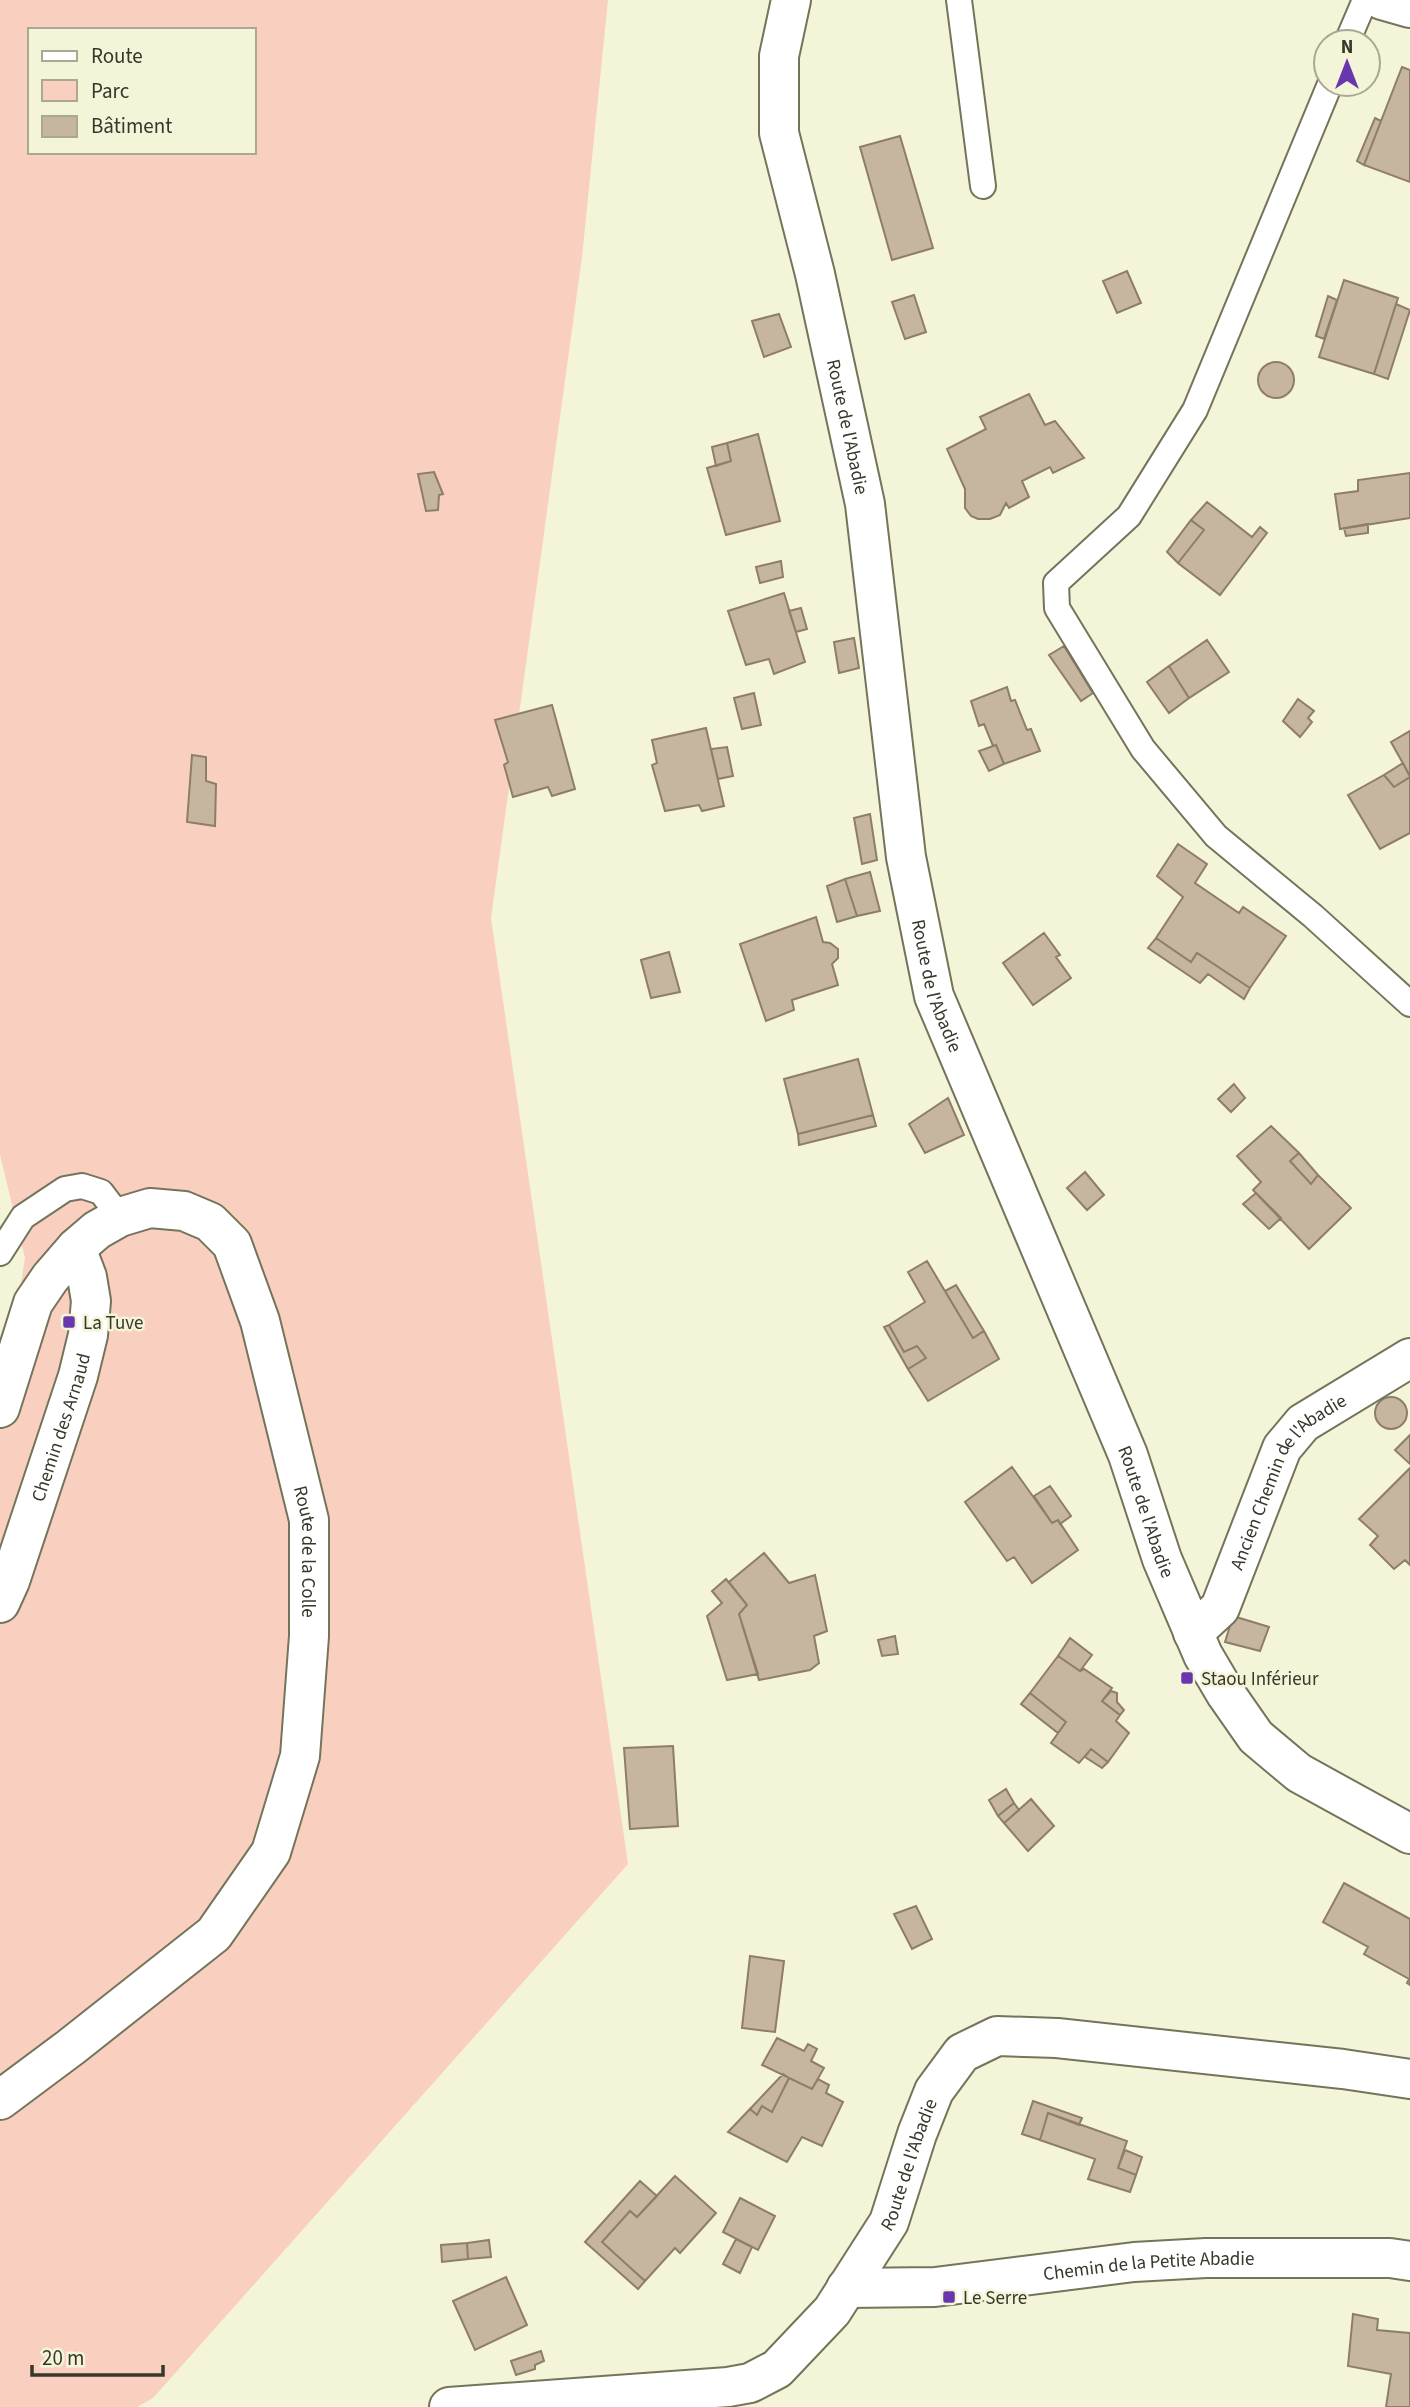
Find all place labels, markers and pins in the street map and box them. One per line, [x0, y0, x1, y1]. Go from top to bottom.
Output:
place label: La Tuve [83, 1310, 143, 1337]
marker: La Tuve [61, 1314, 77, 1330]
place label: Staou Inférieur [1201, 1666, 1319, 1693]
marker: Staou Inférieur [1179, 1670, 1195, 1686]
place label: Le Serre [963, 2285, 1027, 2312]
marker: Le Serre [941, 2289, 957, 2305]

